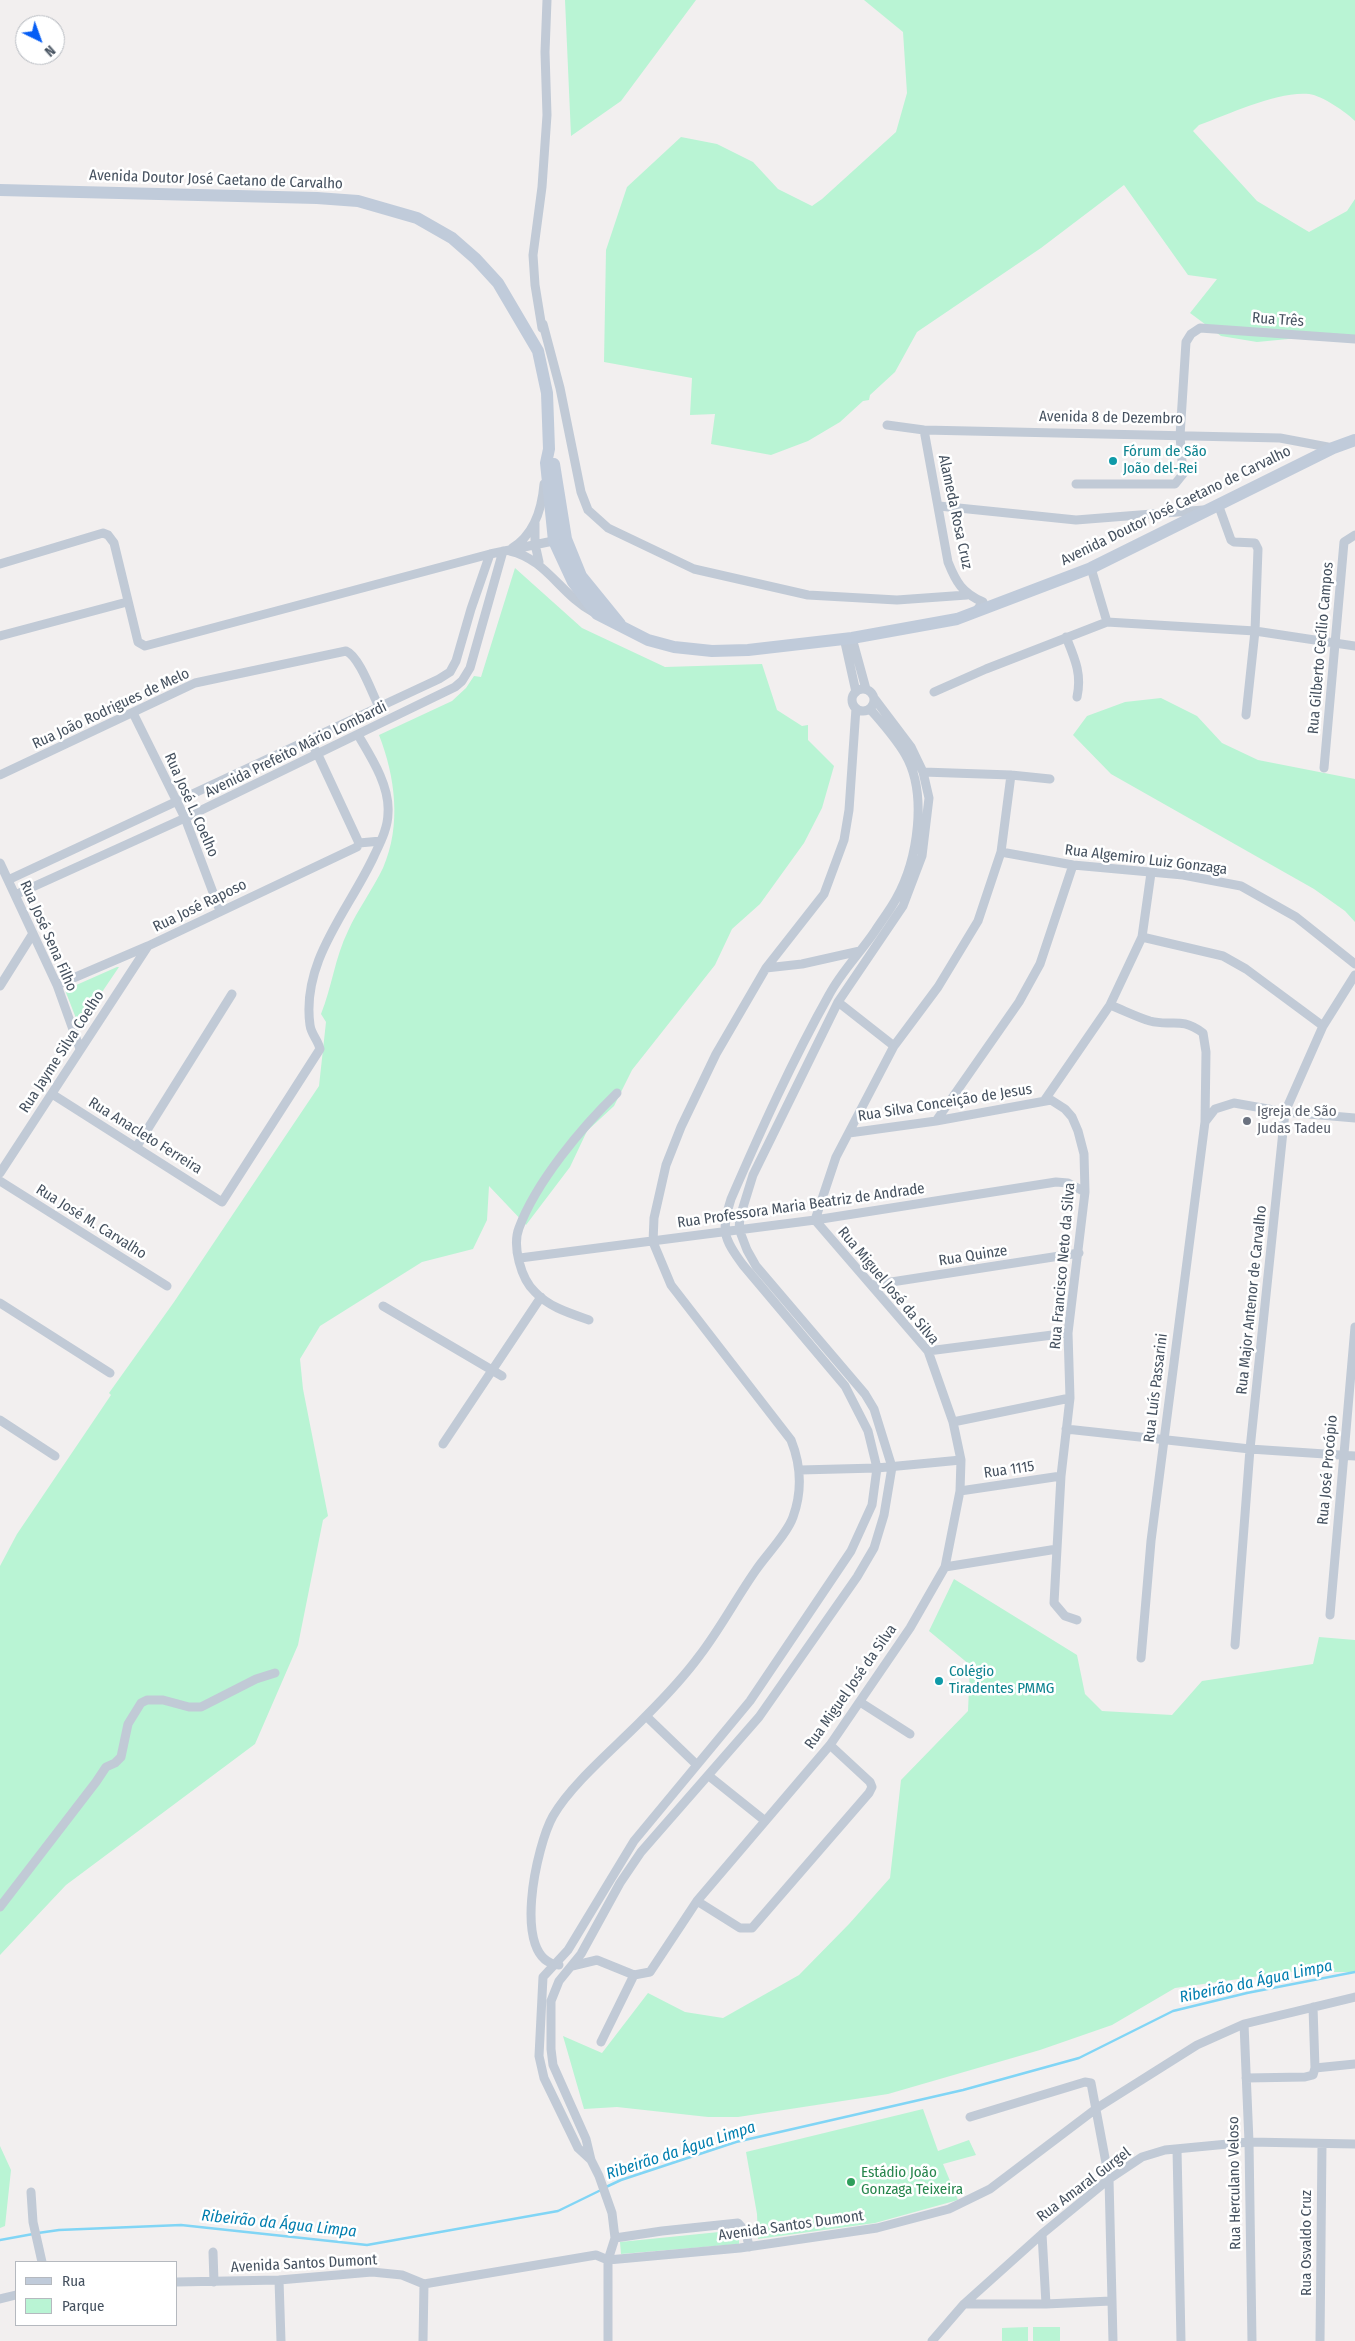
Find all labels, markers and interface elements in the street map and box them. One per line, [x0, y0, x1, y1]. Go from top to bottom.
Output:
north arrow [15, 15, 65, 65]
text: N [41, 42, 59, 60]
street label: Avenida Doutor José Caetano de Carvalho [89, 167, 343, 193]
street label: Rua Três [1251, 309, 1305, 331]
street label: Avenida 8 de Dezembro [1039, 408, 1183, 428]
street label: Avenida Doutor José Caetano de Carvalho [1058, 442, 1294, 570]
place label: Fórum de São João del-Rei [1123, 443, 1207, 478]
street label: Alameda Rosa Cruz [934, 453, 976, 571]
marker: Fórum de São João del-Rei [1107, 455, 1119, 467]
street label: Rua Gilberto Cecílio Campos [1305, 561, 1337, 735]
street label: Rua João Rodrigues de Melo [30, 665, 192, 753]
street label: Avenida Prefeito Mário Lombardi [202, 698, 390, 802]
street label: Rua José L. Coelho [160, 750, 222, 860]
street label: Rua Algemiro Luiz Gonzaga [1064, 841, 1228, 879]
street label: Rua José Raposo [150, 876, 250, 936]
street label: Rua José Sena Filho [15, 878, 81, 994]
street label: Rua Jayme Silva Coelho [16, 988, 108, 1116]
street label: Rua Silva Conceição de Jesus [857, 1080, 1033, 1126]
street label: Rua Anacleto Ferreira [85, 1094, 205, 1178]
place label: Igreja de São Judas Tadeu [1257, 1103, 1337, 1138]
marker: Igreja de São Judas Tadeu [1241, 1115, 1253, 1127]
street label: Rua Professora Maria Beatriz de Andrade [676, 1180, 926, 1232]
street label: Rua José M. Carvalho [32, 1181, 150, 1263]
street label: Rua Francisco Neto da Silva [1047, 1182, 1079, 1350]
street label: Rua Major Antenor de Carvalho [1233, 1205, 1271, 1395]
street label: Rua Miguel José da Silva [834, 1224, 942, 1348]
street label: Rua Quinze [937, 1242, 1009, 1270]
street label: Rua Luís Passarini [1140, 1332, 1172, 1444]
street label: Rua José Procópio [1314, 1414, 1342, 1526]
street label: Rua 1115 [983, 1458, 1035, 1482]
street label: Rua Miguel José da Silva [801, 1621, 901, 1753]
place label: Colégio Tiradentes PMMG [949, 1663, 1054, 1698]
marker: Colégio Tiradentes PMMG [933, 1675, 945, 1687]
water label: Ribeirão da Água Limpa [1178, 1956, 1334, 2008]
street label: Rua Herculano Veloso [1225, 2116, 1245, 2250]
water label: Ribeirão da Água Limpa [604, 2118, 758, 2184]
street label: Rua Amaral Gurgel [1034, 2144, 1134, 2226]
place label: Estádio João Gonzaga Teixeira [861, 2164, 963, 2199]
marker: Estádio João Gonzaga Teixeira [845, 2176, 857, 2188]
street label: Rua Osvaldo Cruz [1298, 2190, 1316, 2296]
water label: Ribeirão da Água Limpa [201, 2206, 357, 2242]
street label: Avenida Santos Dumont [717, 2207, 865, 2245]
street label: Avenida Santos Dumont [230, 2251, 378, 2277]
legend [15, 2261, 178, 2326]
text: Rua [62, 2272, 85, 2290]
text: Parque [62, 2297, 105, 2315]

